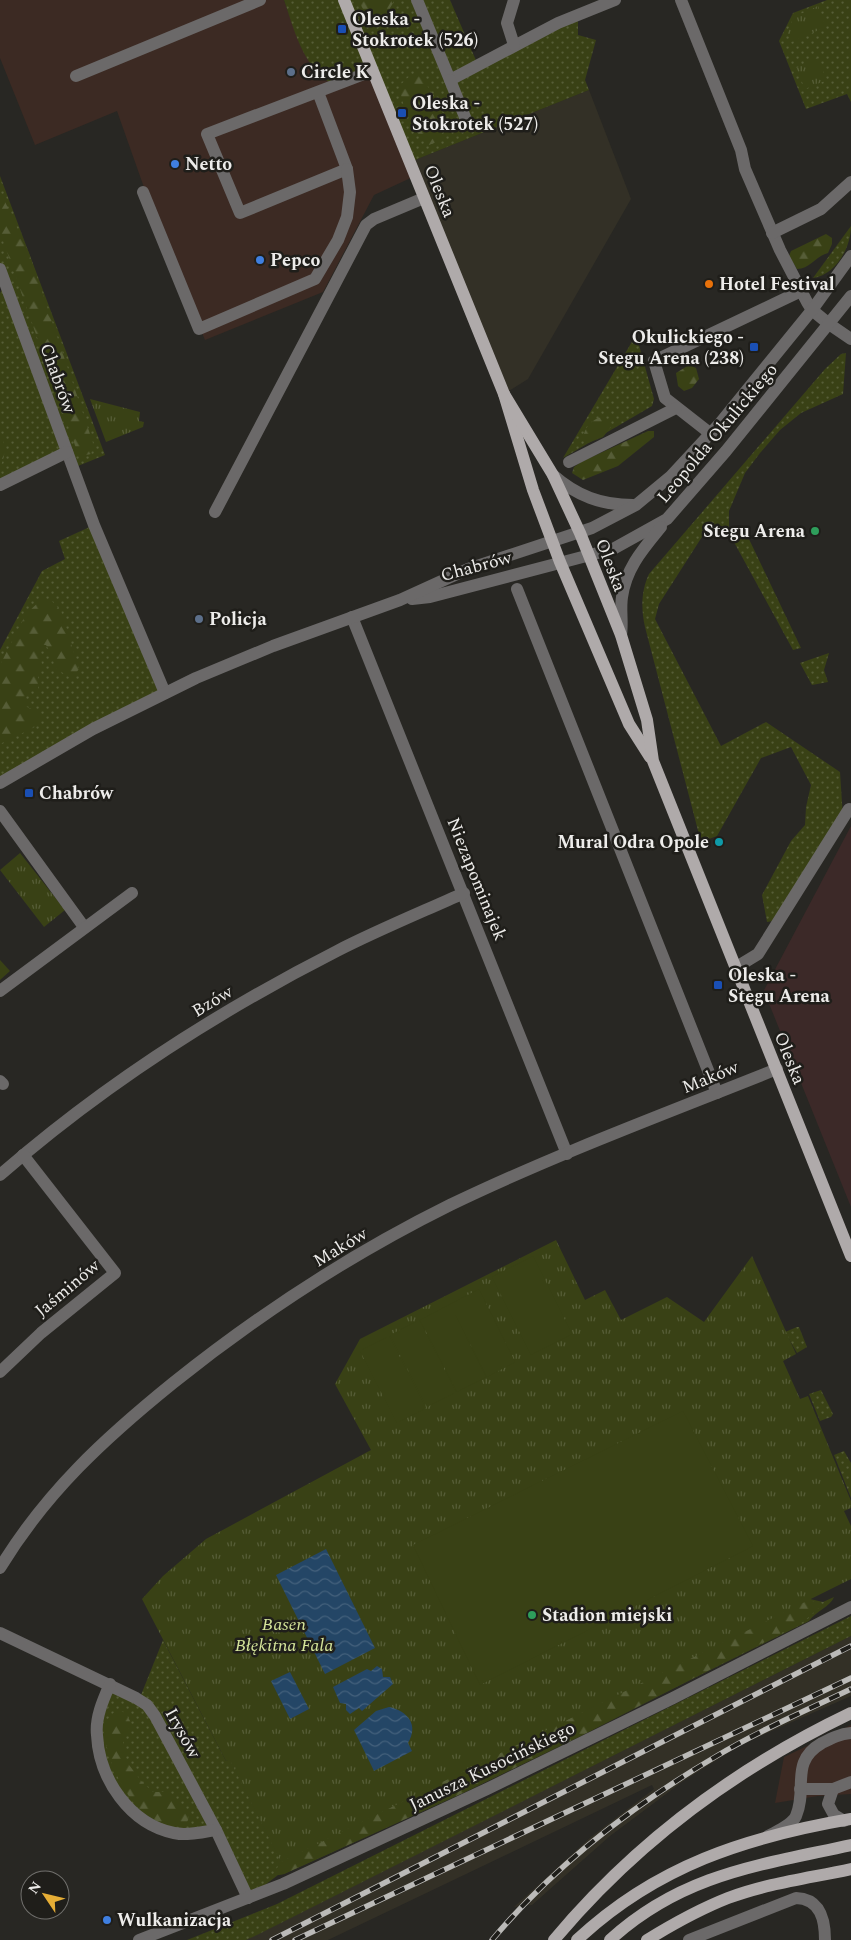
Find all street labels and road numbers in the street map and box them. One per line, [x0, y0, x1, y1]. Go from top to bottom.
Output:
street label: Oleska [417, 161, 462, 222]
street label: Chabrów [32, 339, 83, 417]
street label: Leopolda Okulickiego [651, 357, 784, 509]
street label: Oleska [588, 535, 633, 596]
street label: Chabrów [438, 544, 515, 589]
street label: Niezapominajek [440, 813, 514, 945]
street label: Bzów [187, 978, 238, 1024]
street label: Oleska [767, 1028, 812, 1089]
street label: Maków [678, 1054, 743, 1101]
street label: Maków [308, 1220, 373, 1274]
street label: Jaśminów [29, 1253, 106, 1324]
street label: Irysów [158, 1703, 208, 1764]
street label: Janusza Kusocińskiego [405, 1715, 580, 1818]

